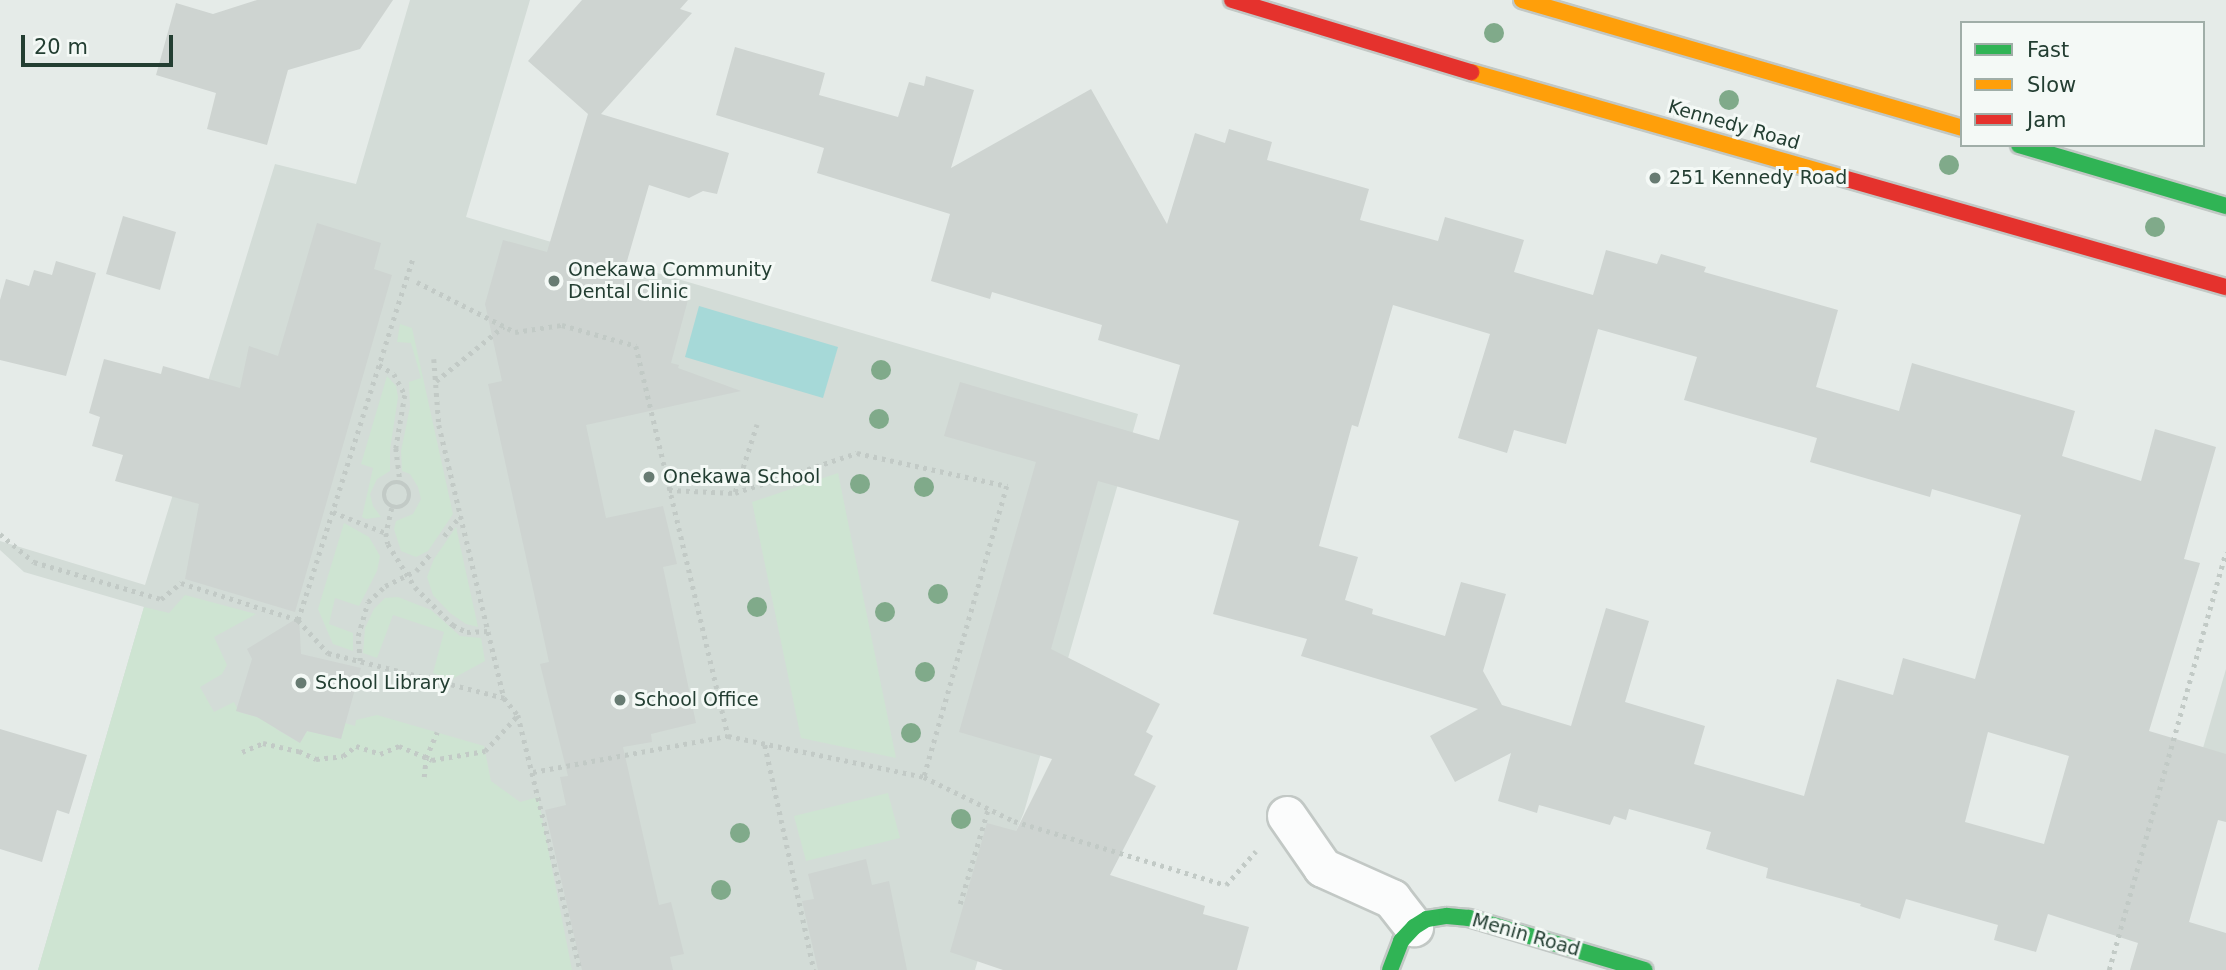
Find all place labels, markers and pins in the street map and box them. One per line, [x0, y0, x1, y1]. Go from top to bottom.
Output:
place label: 251 Kennedy Road [1669, 167, 1847, 189]
marker: 251 Kennedy Road [1647, 170, 1663, 186]
place label: Onekawa Community Dental Clinic [568, 259, 772, 303]
marker: Onekawa Community Dental Clinic [546, 273, 562, 289]
place label: Onekawa School [663, 466, 820, 488]
marker: Onekawa School [641, 469, 657, 485]
place label: School Library [315, 672, 451, 694]
marker: School Library [293, 675, 309, 691]
place label: School Office [634, 689, 759, 711]
marker: School Office [612, 692, 628, 708]

